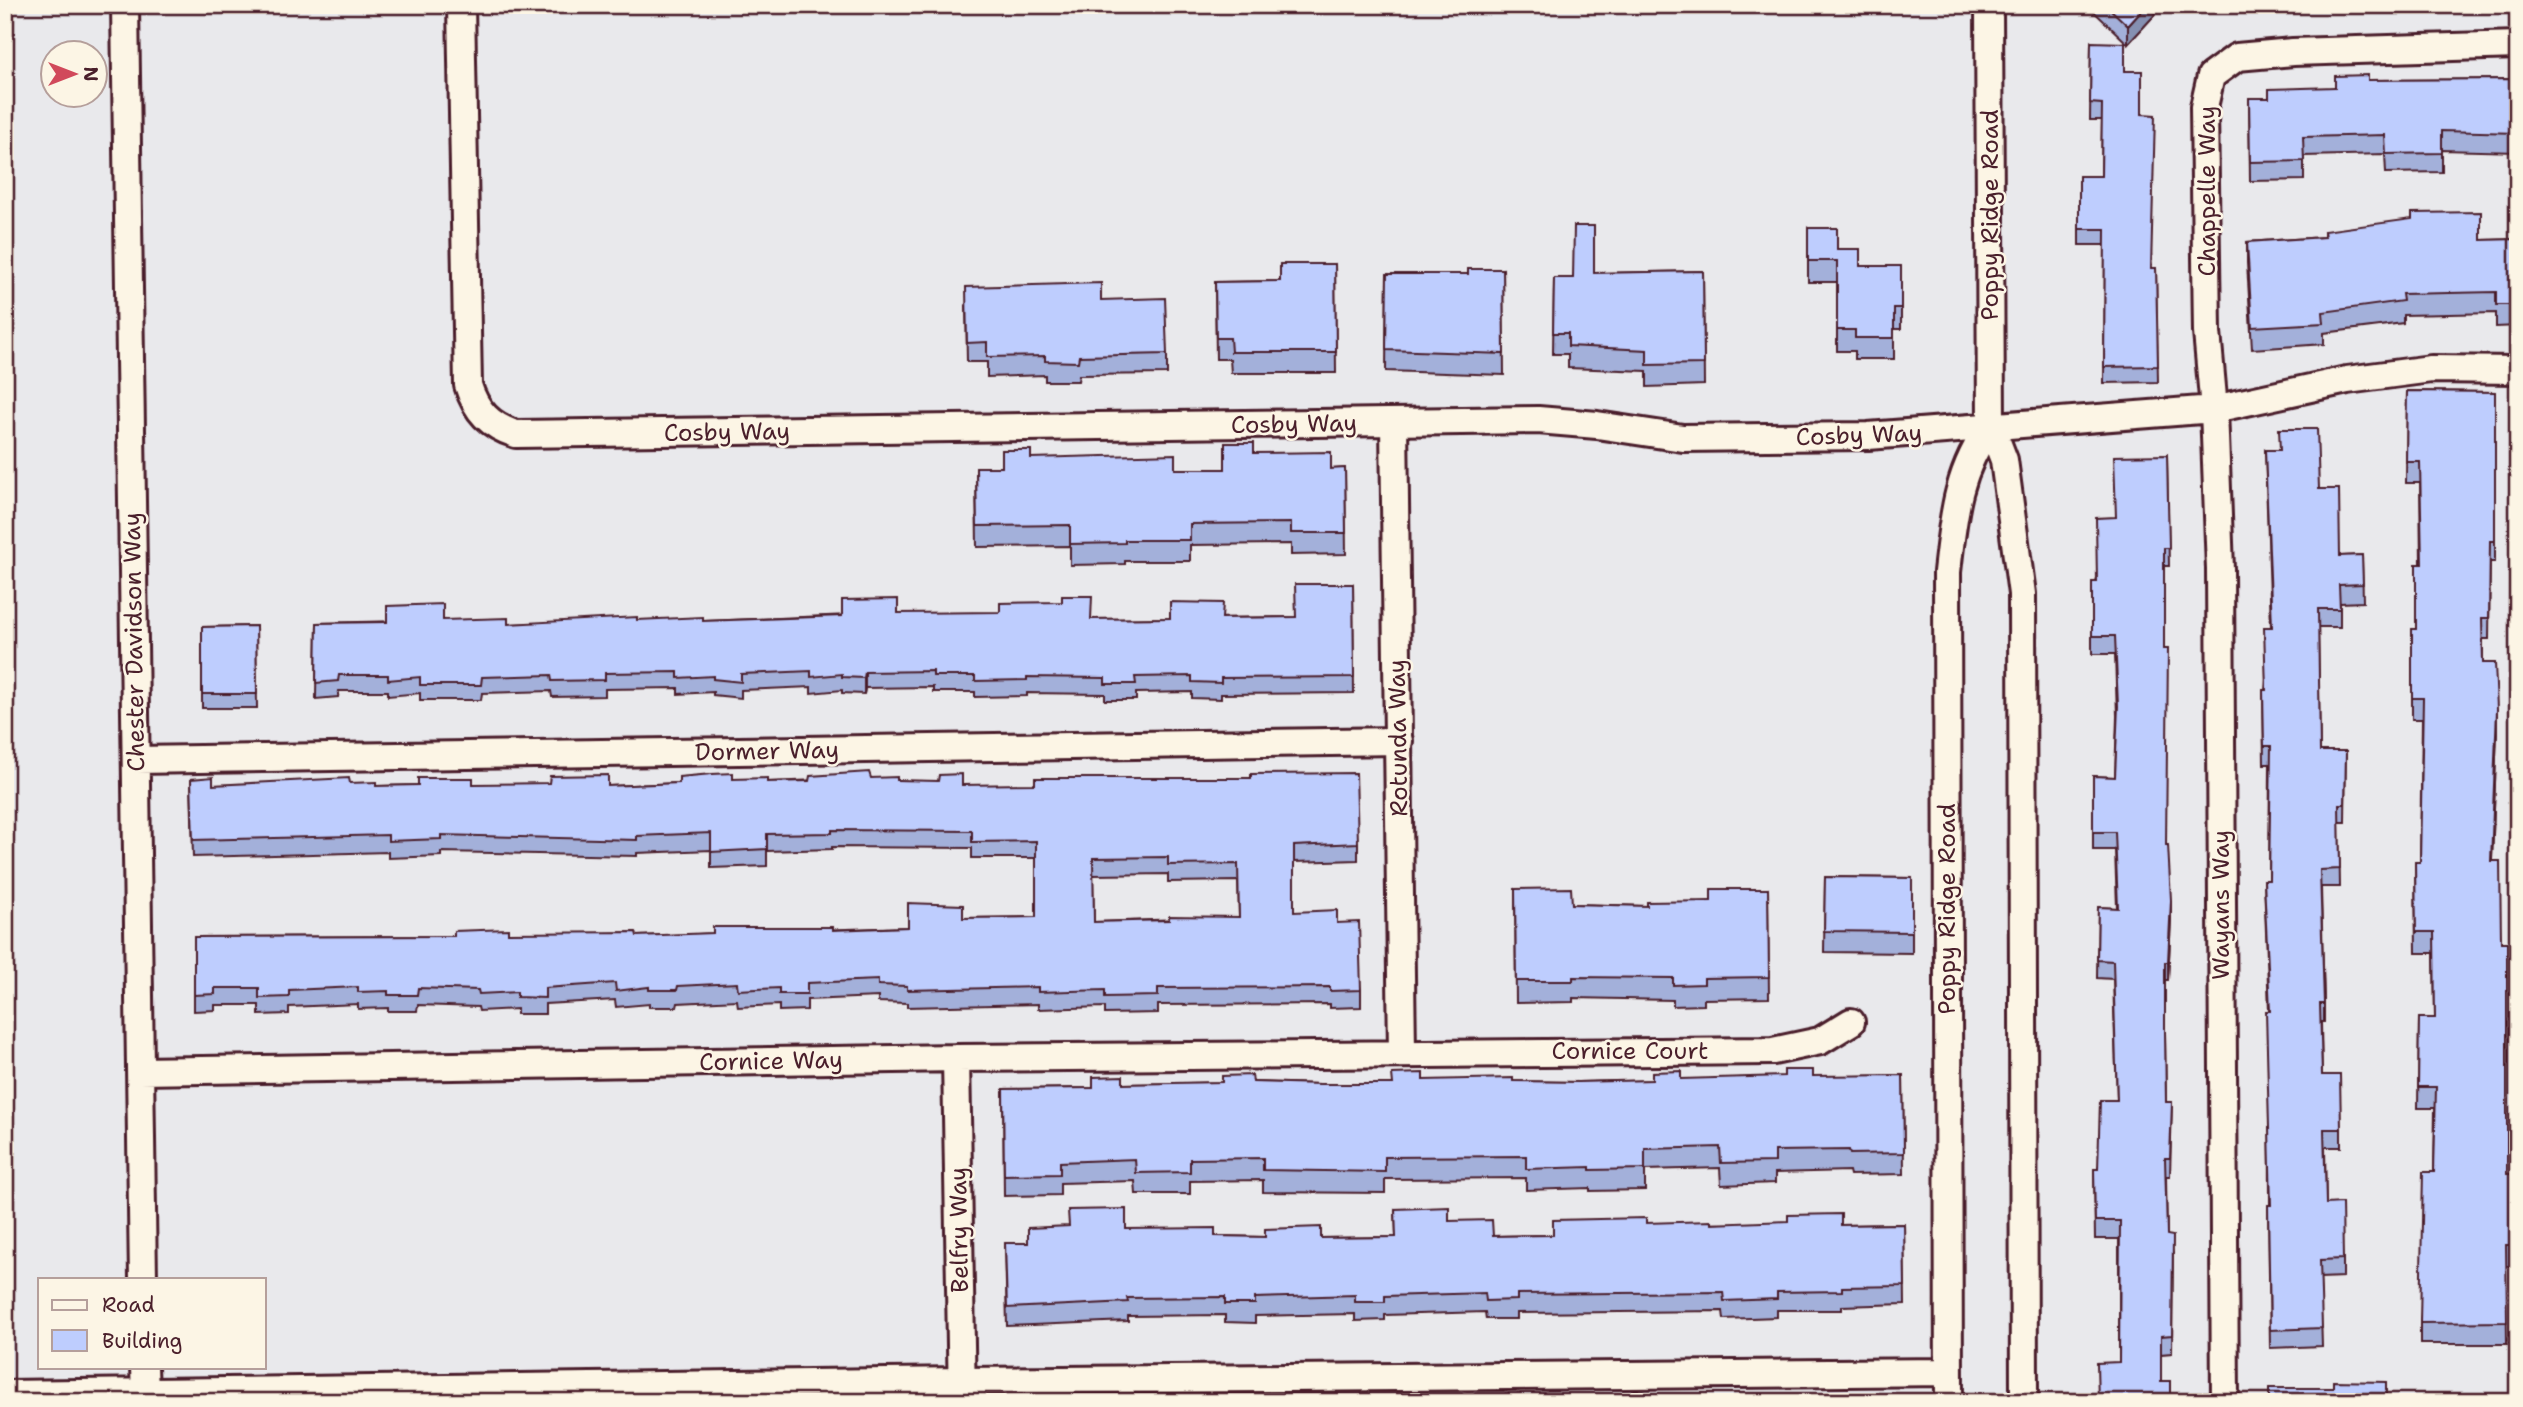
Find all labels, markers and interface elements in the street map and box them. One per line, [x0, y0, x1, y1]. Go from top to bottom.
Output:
north arrow [38, 38, 108, 108]
text: N [78, 66, 103, 82]
street label: Chappelle Way [2191, 106, 2223, 276]
street label: Poppy Ridge Road [1974, 109, 2006, 321]
street label: Cosby Way [1231, 407, 1357, 441]
street label: Cosby Way [664, 415, 790, 449]
street label: Cosby Way [1795, 417, 1923, 453]
street label: Chester Davidson Way [116, 512, 152, 772]
street label: Rotunda Way [1381, 659, 1415, 817]
street label: Dormer Way [695, 734, 839, 768]
street label: Poppy Ridge Road [1931, 803, 1963, 1015]
street label: Wayans Way [2205, 830, 2237, 980]
street label: Cornice Court [1552, 1035, 1708, 1067]
street label: Cornice Way [699, 1044, 843, 1078]
street label: Belfry Way [942, 1167, 976, 1293]
legend [38, 1278, 266, 1368]
text: Road [102, 1291, 155, 1319]
text: Building [102, 1327, 182, 1355]

